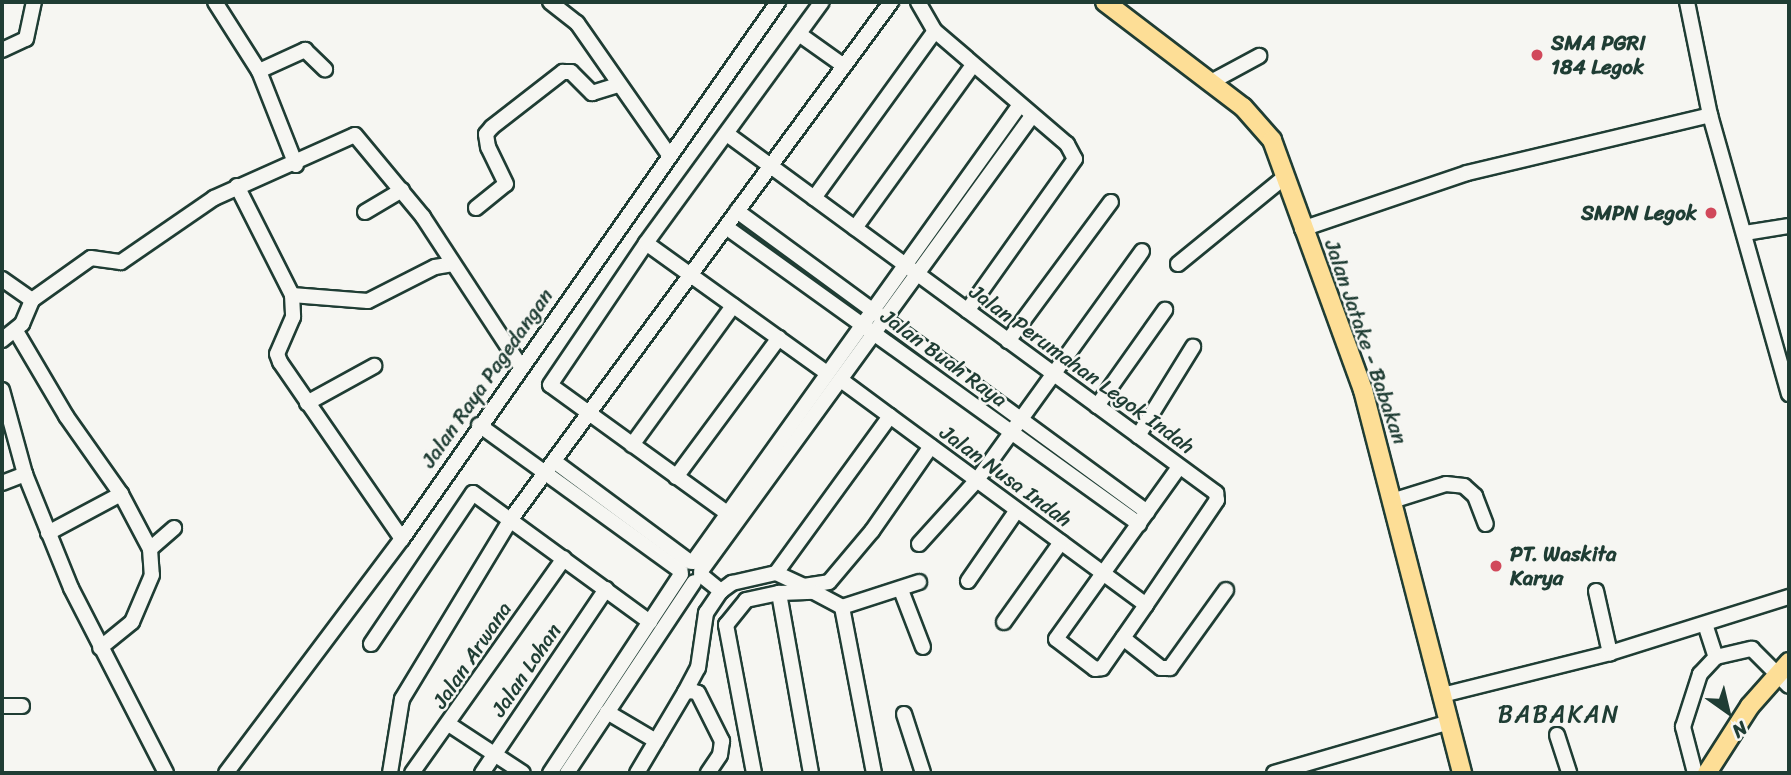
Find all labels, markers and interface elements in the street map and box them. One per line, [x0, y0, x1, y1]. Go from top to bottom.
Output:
place label: SMA PGRI 184 Legok [1551, 30, 1648, 80]
marker: SMA PGRI 184 Legok [1529, 47, 1545, 63]
place label: SMPN Legok [1581, 200, 1697, 226]
marker: SMPN Legok [1703, 205, 1719, 221]
street label: Jalan Jatake - Babakan [1319, 236, 1413, 448]
street label: Jalan Perumahan Legok Indah [964, 279, 1200, 459]
street label: Jalan Raya Pagedangan [415, 283, 559, 473]
street label: Jalan Buah Raya [876, 304, 1012, 412]
street label: Jalan Nusa Indah [935, 420, 1077, 532]
place label: PT. Waskita Karya [1510, 541, 1616, 591]
marker: PT. Waskita Karya [1488, 558, 1504, 574]
street label: Jalan Arwana [427, 597, 517, 713]
street label: Jalan Lohan [486, 619, 566, 721]
north arrow [1693, 677, 1763, 747]
district label: BABAKAN [1499, 701, 1619, 729]
text: N [1725, 712, 1755, 747]

